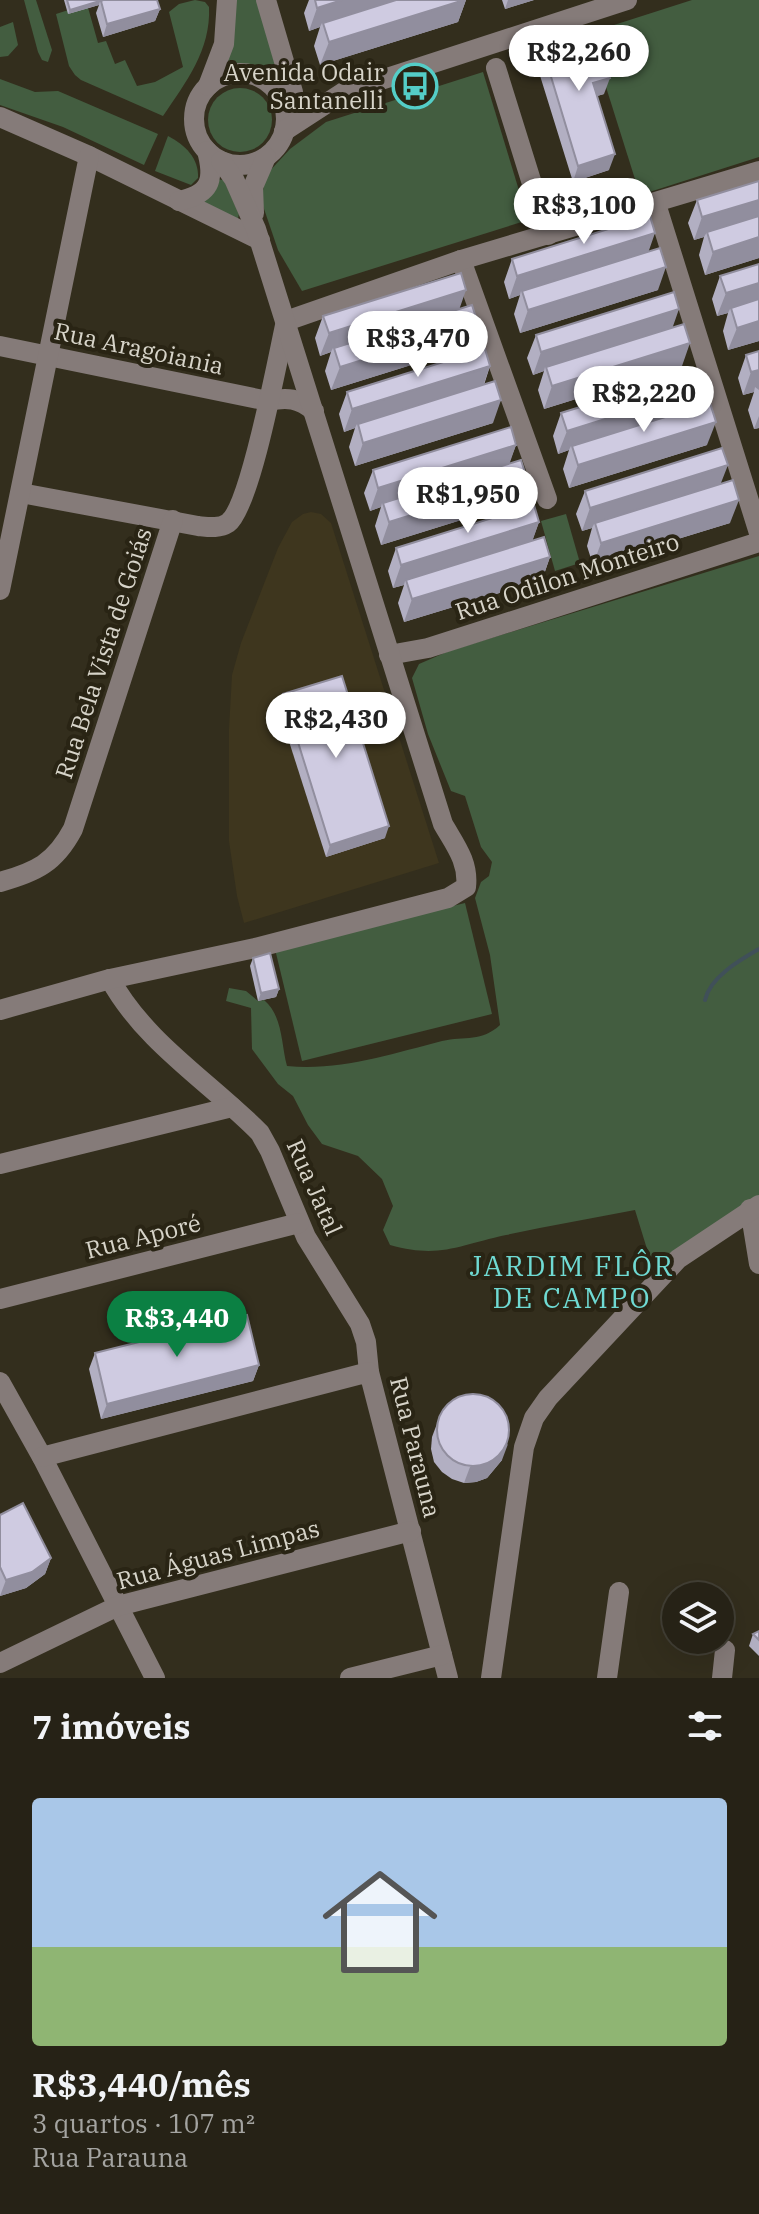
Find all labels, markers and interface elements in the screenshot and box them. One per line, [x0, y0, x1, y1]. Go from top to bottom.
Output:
pin: R$2,260 [505, 25, 653, 93]
text: R$2,260 [527, 34, 631, 68]
place label: Avenida Odair Santanelli [223, 56, 384, 116]
bus stop icon: Avenida Odair Santanelli [391, 62, 439, 110]
pin: R$3,100 [510, 178, 658, 246]
text: R$3,100 [532, 187, 636, 221]
pin: R$3,470 [344, 311, 492, 379]
street label: Rua Aragoiania [51, 314, 227, 382]
text: R$3,470 [366, 320, 470, 354]
pin: R$2,220 [570, 366, 718, 434]
text: R$2,220 [592, 375, 696, 409]
pin: R$1,950 [394, 467, 542, 535]
text: R$1,950 [416, 476, 520, 510]
street label: Rua Bela Vista de Goiás [47, 523, 159, 783]
street label: Rua Odilon Monteiro [451, 525, 683, 627]
pin: R$2,430 [262, 692, 410, 760]
text: R$2,430 [284, 701, 388, 735]
street label: Rua Jatal [280, 1134, 350, 1240]
street label: Rua Aporé [82, 1206, 204, 1266]
district label: JARDIM FLÔR DE CAMPO [469, 1247, 675, 1316]
pin: R$3,440 [103, 1291, 251, 1359]
text: R$3,440 [125, 1300, 229, 1334]
street label: Rua Parauna [383, 1373, 449, 1521]
street label: Rua Águas Limpas [113, 1512, 323, 1596]
map controls [662, 1582, 734, 1654]
button: layers [662, 1582, 734, 1654]
text: 7 imóveis [32, 1704, 191, 1748]
icon: filters [683, 1704, 727, 1748]
icon: home [308, 1850, 452, 1994]
text: R$3,440/mês [32, 2062, 251, 2106]
text: 3 quartos · 107 m² [32, 2106, 255, 2140]
text: Rua Parauna [32, 2140, 188, 2174]

